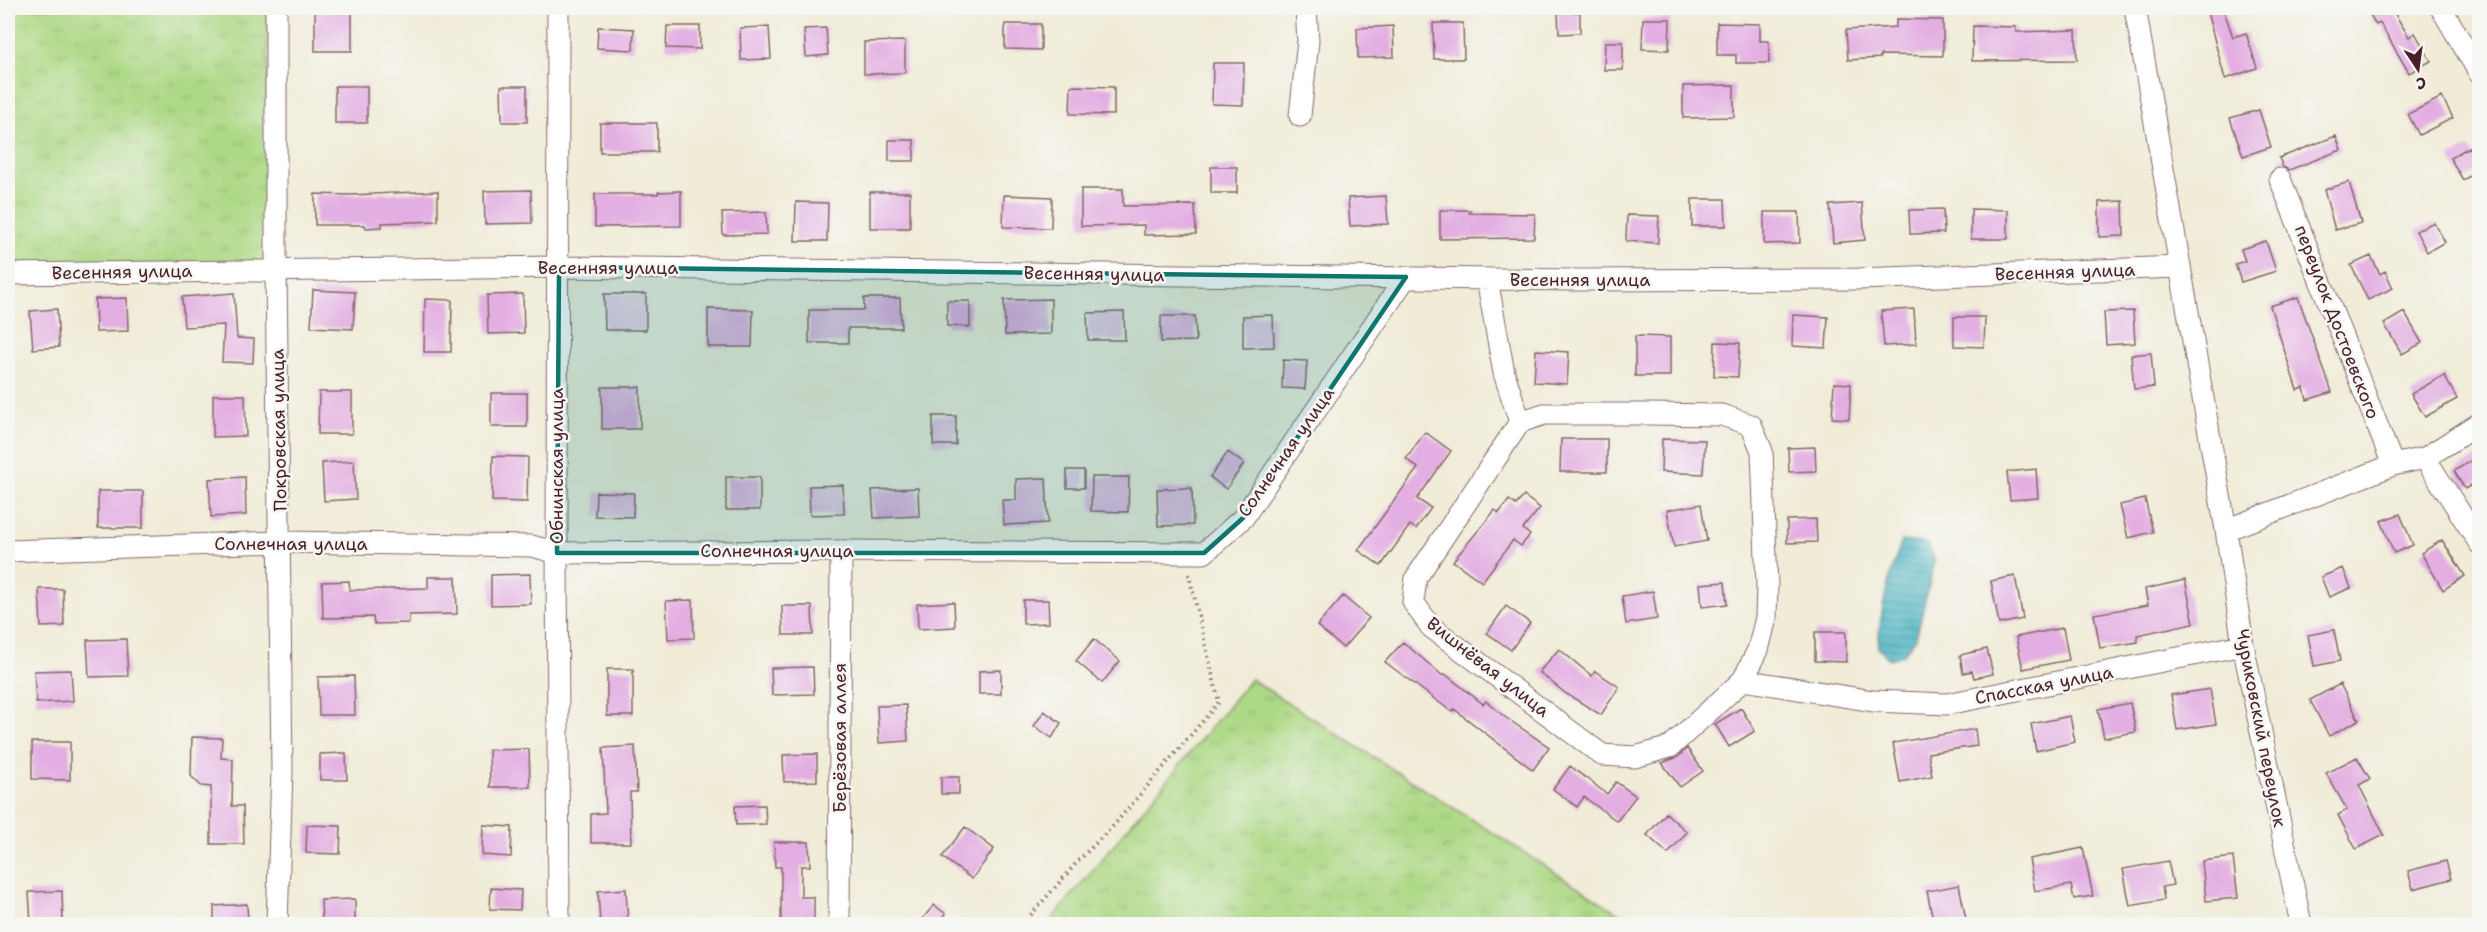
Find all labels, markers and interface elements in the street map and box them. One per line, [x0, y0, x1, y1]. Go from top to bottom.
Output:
north arrow [2388, 39, 2448, 99]
text: С [2414, 72, 2428, 95]
street label: переулок Достоевского [2289, 222, 2385, 422]
street label: Весенняя улица [538, 256, 678, 280]
street label: Весенняя улица [1994, 258, 2136, 286]
street label: Весенняя улица [51, 259, 193, 285]
street label: Весенняя улица [1023, 261, 1165, 287]
street label: Весенняя улица [1510, 268, 1650, 292]
street label: Покровская улица [266, 349, 292, 511]
street label: Солнечная улица [1232, 382, 1340, 522]
street label: Обнинская улица [545, 388, 569, 544]
street label: Солнечная улица [214, 532, 368, 556]
street label: Солнечная улица [700, 539, 854, 563]
street label: Вишнёвая улица [1422, 611, 1554, 723]
street label: Чуриковский переулок [2230, 627, 2292, 830]
street label: Спасская улица [1973, 660, 2115, 710]
street label: Берёзовая аллея [828, 663, 852, 813]

